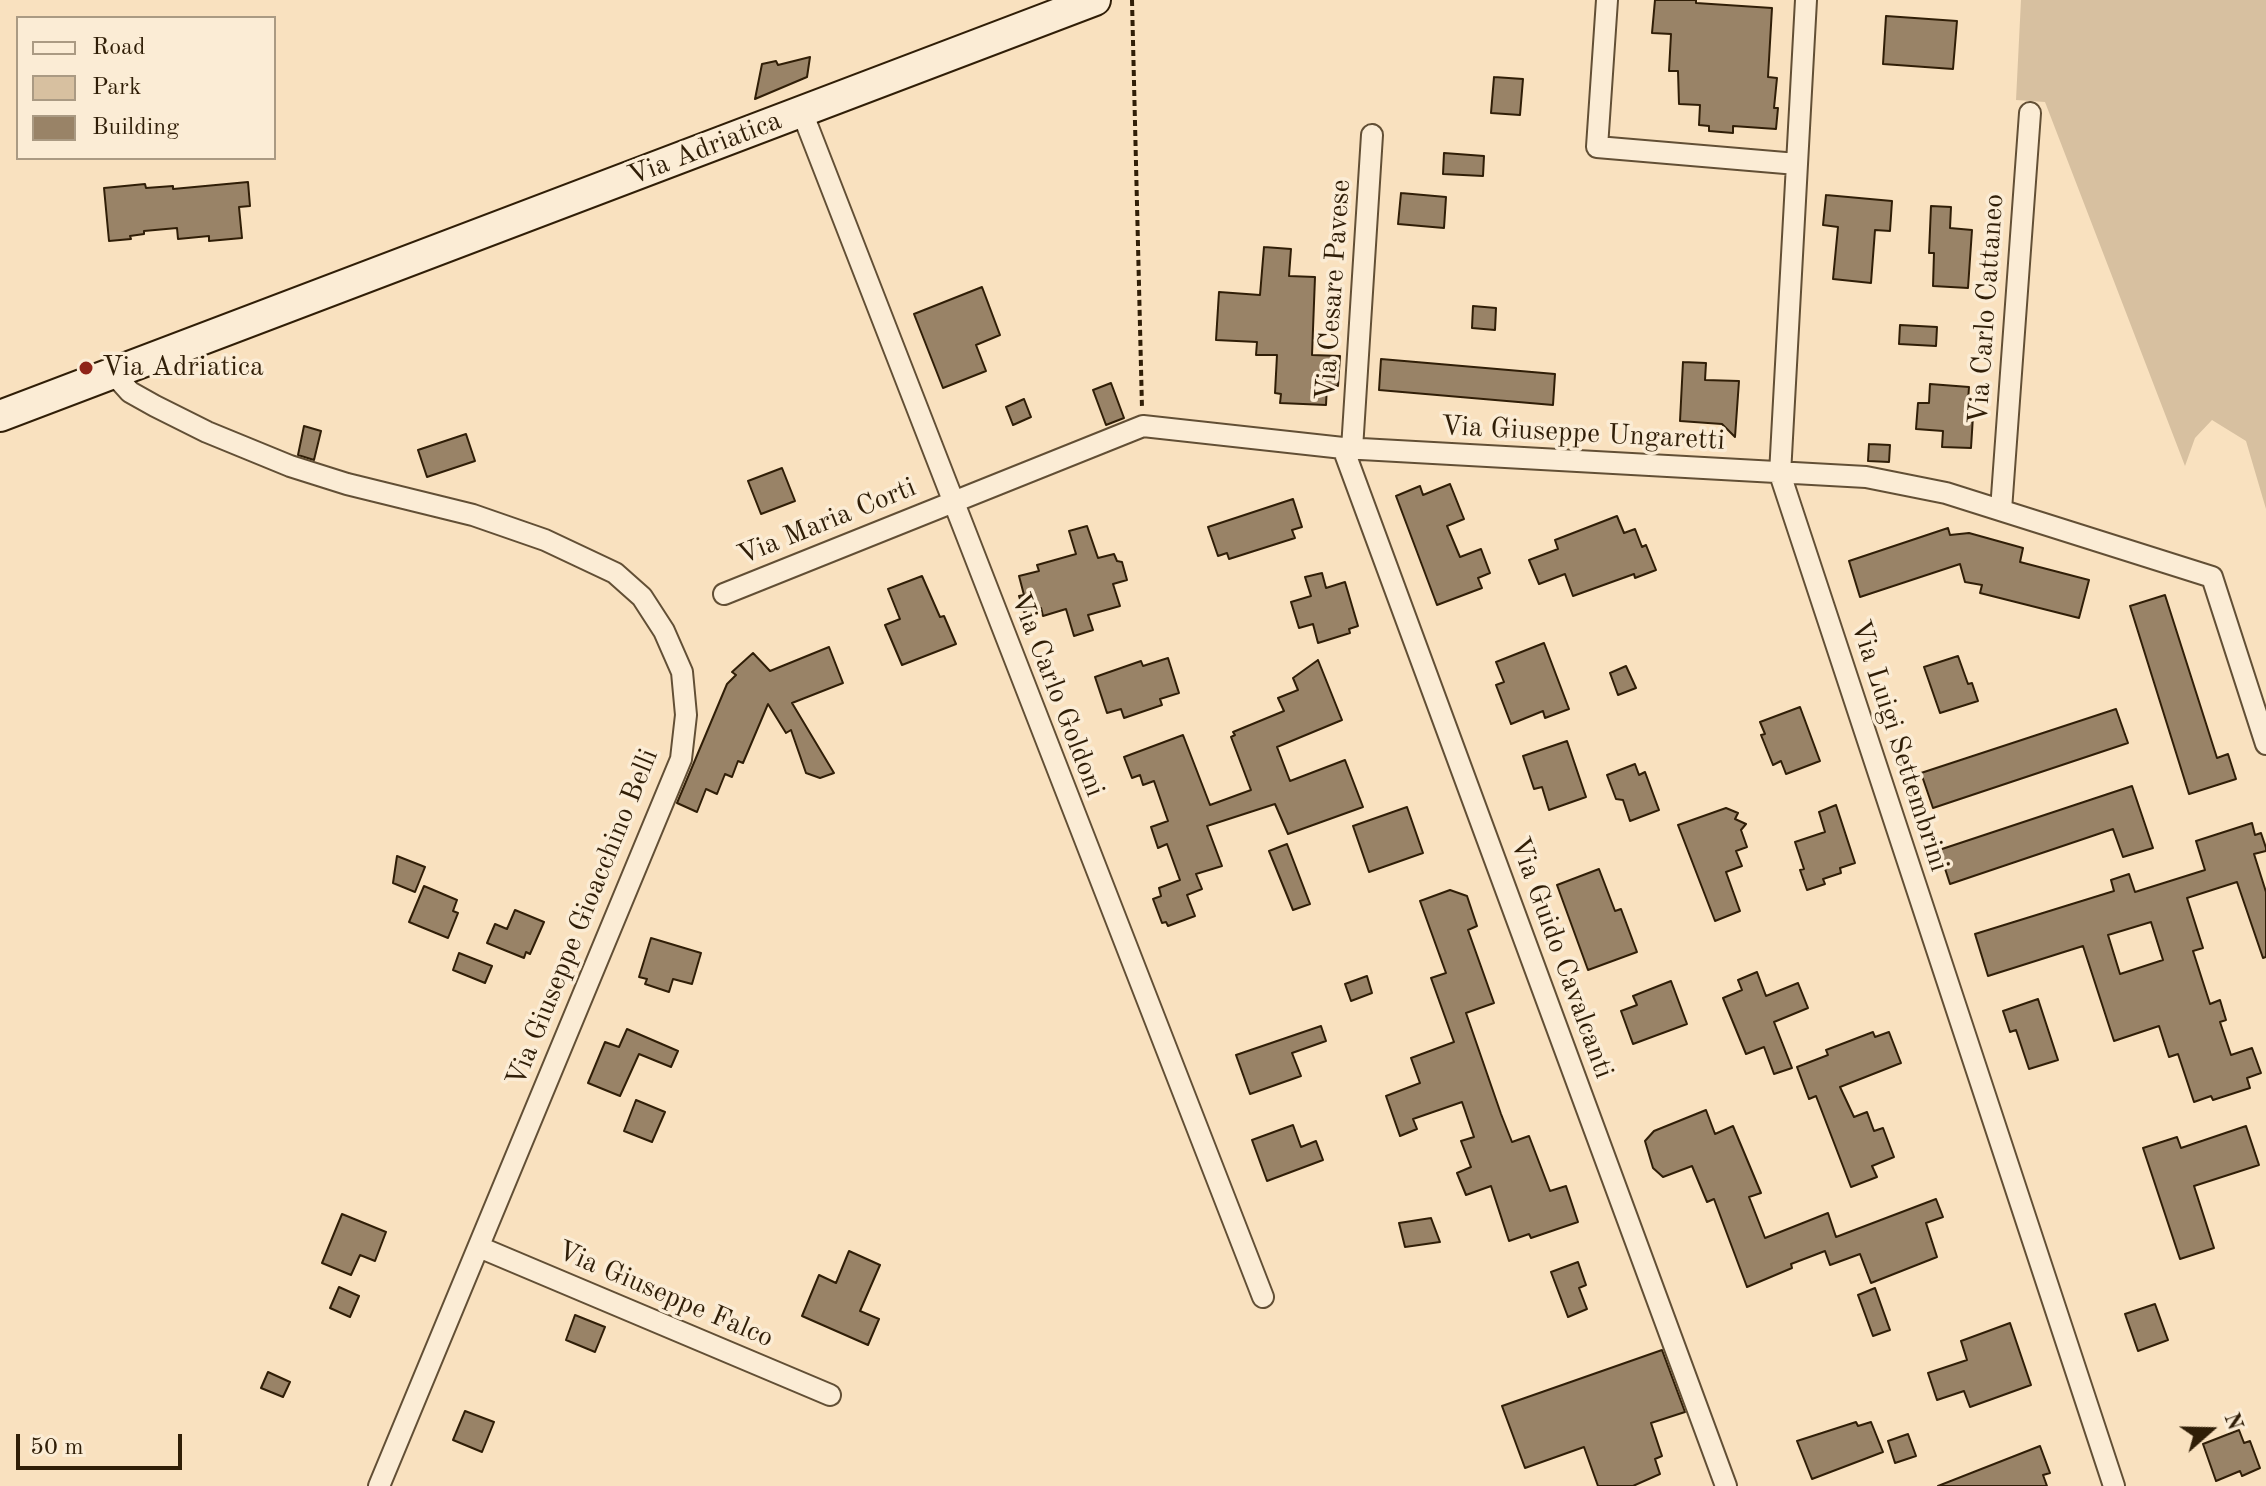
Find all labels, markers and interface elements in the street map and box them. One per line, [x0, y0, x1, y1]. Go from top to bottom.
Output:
legend [16, 16, 276, 160]
text: Road [92, 36, 145, 60]
text: Park [92, 76, 141, 100]
street label: Via Adriatica [623, 104, 787, 194]
text: Building [92, 116, 179, 140]
street label: Via Cesare Pavese [1310, 178, 1358, 402]
street label: Via Carlo Cattaneo [1962, 193, 2012, 425]
place label: Via Adriatica [102, 351, 264, 385]
marker: Via Adriatica [77, 359, 95, 377]
street label: Via Giuseppe Ungaretti [1440, 410, 1726, 458]
street label: Via Maria Corti [733, 471, 921, 573]
street label: Via Carlo Goldoni [1003, 588, 1111, 802]
street label: Via Luigi Settembrini [1842, 616, 1956, 876]
street label: Via Giuseppe Gioacchino Belli [500, 744, 666, 1092]
street label: Via Guido Cavalcanti [1502, 833, 1620, 1083]
street label: Via Giuseppe Falco [552, 1234, 778, 1356]
north arrow [2170, 1390, 2250, 1470]
text: N [2219, 1410, 2246, 1433]
scale bar [20, 1418, 186, 1468]
text: 50 m [30, 1436, 84, 1460]

